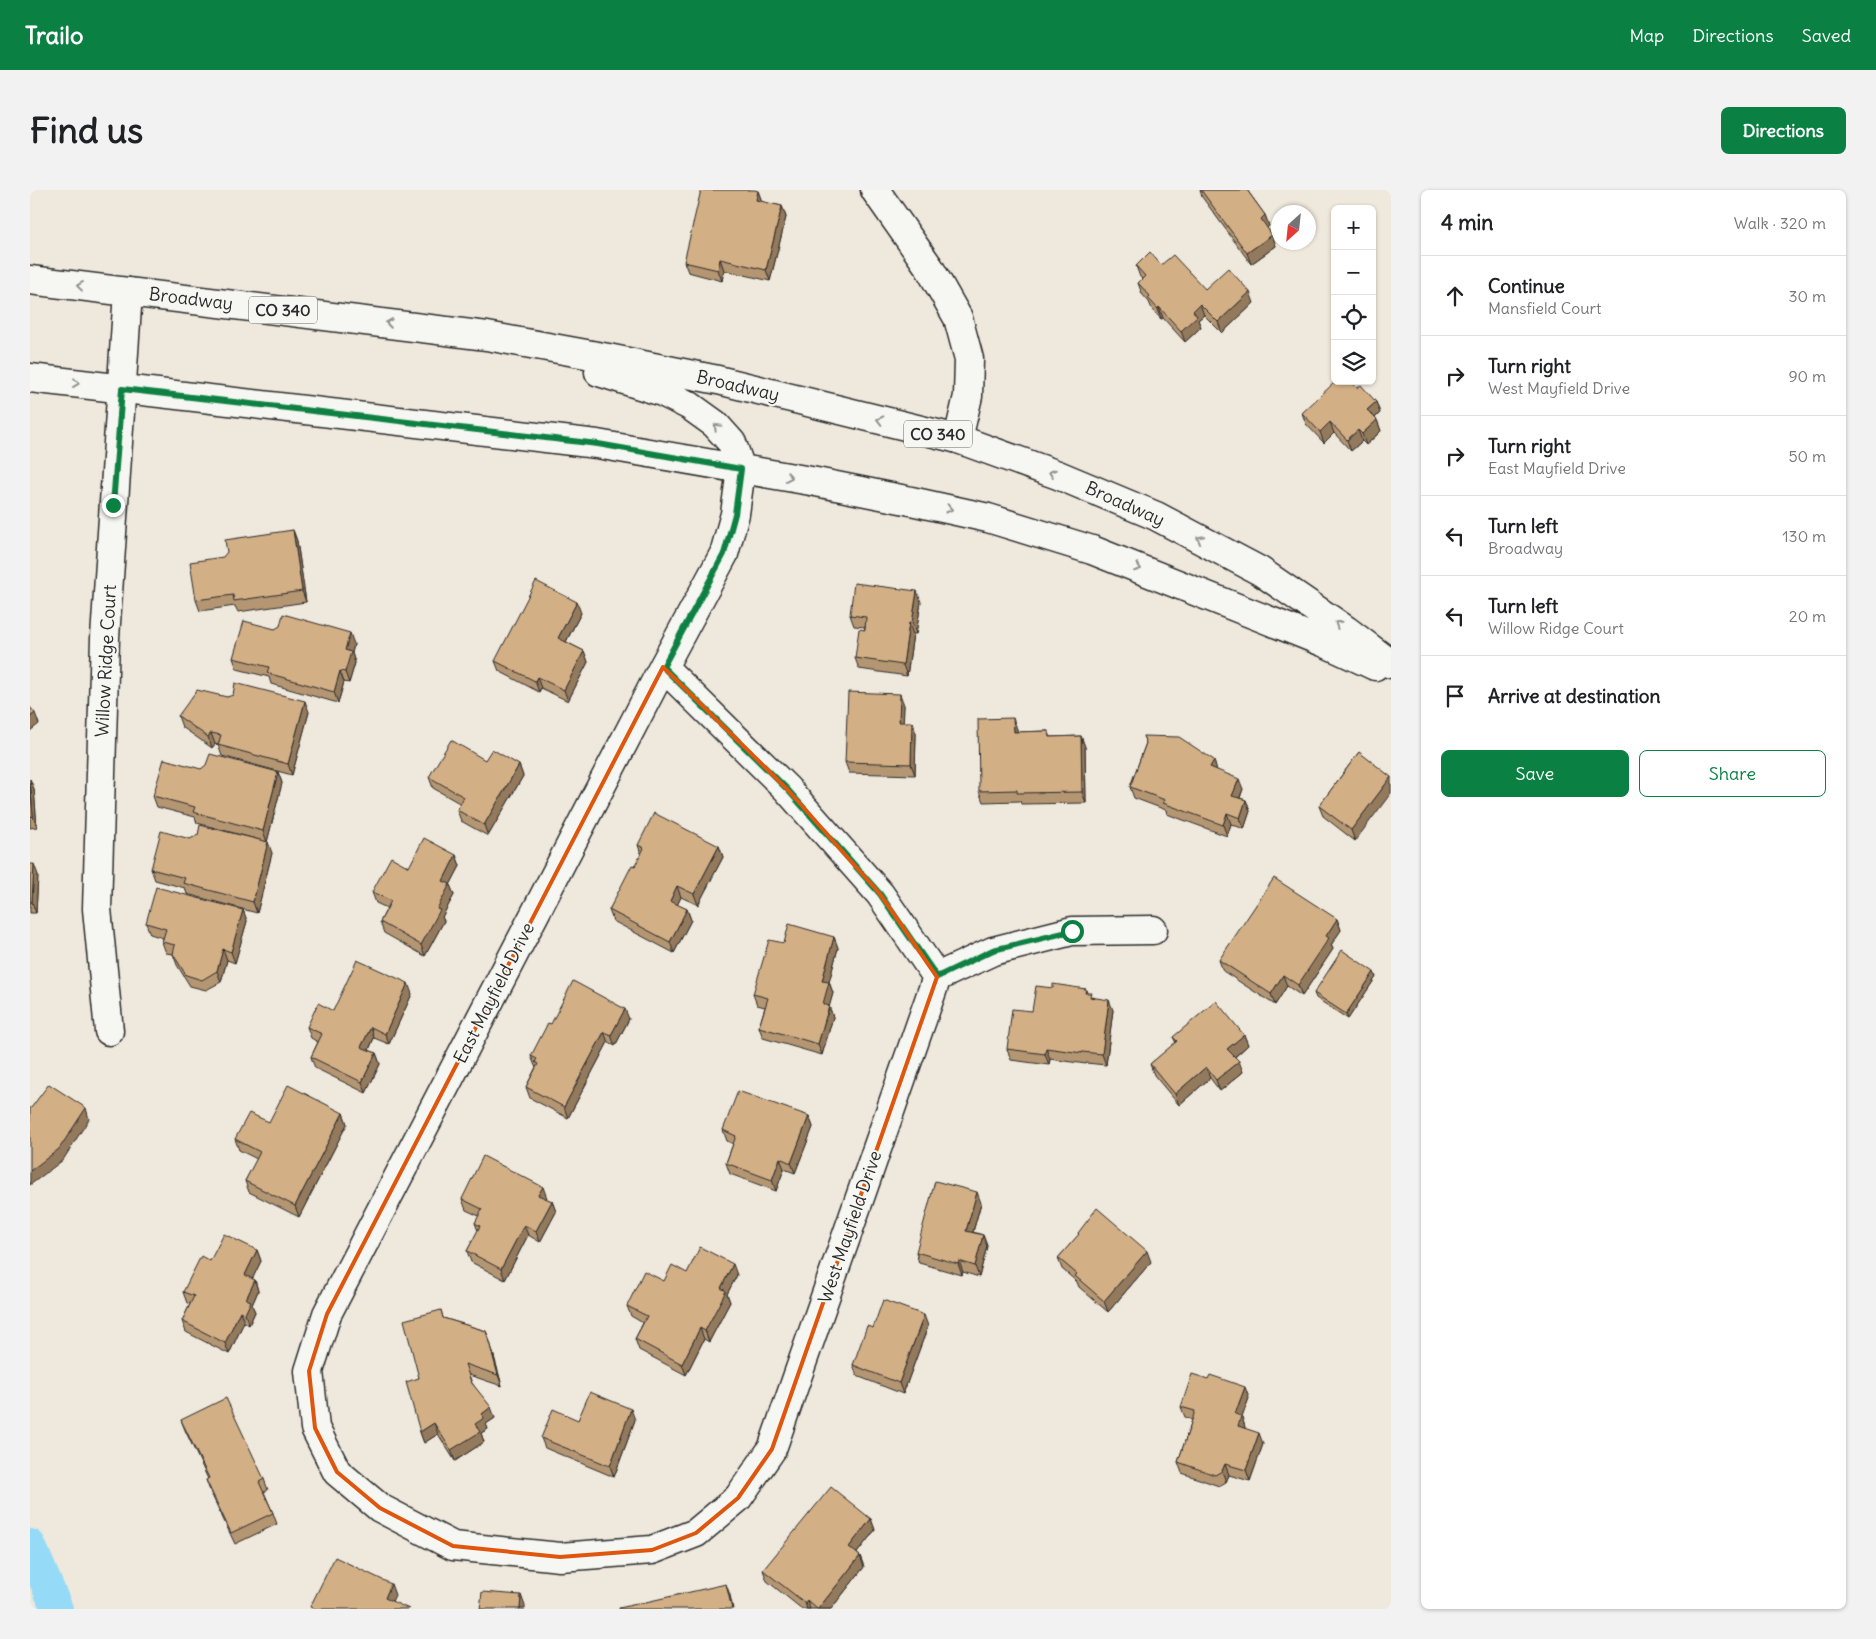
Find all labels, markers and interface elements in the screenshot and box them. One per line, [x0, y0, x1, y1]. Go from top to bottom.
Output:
text: Trailo [25, 20, 83, 50]
text: Map [1629, 24, 1664, 47]
text: Directions [1692, 24, 1774, 47]
text: Saved [1802, 24, 1851, 47]
button: Directions [1721, 107, 1846, 154]
text: Find us [30, 108, 143, 152]
north arrow [1271, 205, 1316, 250]
map controls [1331, 205, 1376, 385]
button: + [1331, 205, 1376, 250]
text: 4 min [1441, 209, 1493, 236]
text: Walk · 320 m [1734, 213, 1826, 233]
button: − [1331, 250, 1376, 295]
text: Continue [1488, 274, 1565, 298]
one-way arrow [75, 281, 83, 292]
street label: Broadway [148, 282, 234, 315]
icon: ahead [1441, 282, 1469, 310]
text: 30 m [1789, 286, 1826, 306]
button: locate [1331, 295, 1376, 340]
road number: CO 340 [249, 296, 317, 324]
text: Mansfield Court [1488, 298, 1601, 318]
one-way arrow [384, 318, 392, 329]
button: layers [1331, 340, 1376, 385]
text: Turn right [1488, 354, 1571, 378]
icon: right [1441, 362, 1469, 390]
street label: Broadway [694, 365, 782, 406]
text: 90 m [1788, 366, 1826, 386]
one-way arrow [72, 377, 80, 388]
text: West Mayfield Drive [1488, 378, 1630, 398]
one-way arrow [875, 415, 884, 426]
road number: CO 340 [904, 420, 972, 448]
one-way arrow [714, 424, 723, 433]
text: Turn right [1488, 434, 1571, 458]
icon: right [1441, 442, 1469, 470]
text: 50 m [1788, 446, 1826, 466]
text: East Mayfield Drive [1488, 458, 1626, 478]
one-way arrow [1048, 469, 1056, 479]
one-way arrow [785, 472, 794, 482]
street label: Broadway [1082, 476, 1168, 531]
route end [102, 494, 125, 517]
one-way arrow [944, 503, 953, 514]
text: Turn left [1488, 514, 1558, 538]
icon: left [1441, 522, 1469, 550]
text: 130 m [1782, 526, 1826, 546]
one-way arrow [1196, 535, 1205, 545]
text: Broadway [1488, 538, 1563, 558]
one-way arrow [1133, 562, 1141, 572]
street label: Willow Ridge Court [90, 584, 121, 738]
text: Turn left [1488, 594, 1558, 618]
icon: left [1441, 602, 1469, 630]
text: 20 m [1789, 606, 1826, 626]
text: Willow Ridge Court [1488, 618, 1624, 638]
one-way arrow [1334, 621, 1344, 630]
icon: arrive [1441, 682, 1469, 710]
text: Arrive at destination [1488, 684, 1661, 708]
button: Save [1441, 750, 1629, 797]
button: Share [1639, 750, 1826, 797]
street label: East Mayfield Drive [448, 918, 539, 1067]
route start [1061, 920, 1084, 943]
street label: West Mayfield Drive [813, 1147, 886, 1306]

